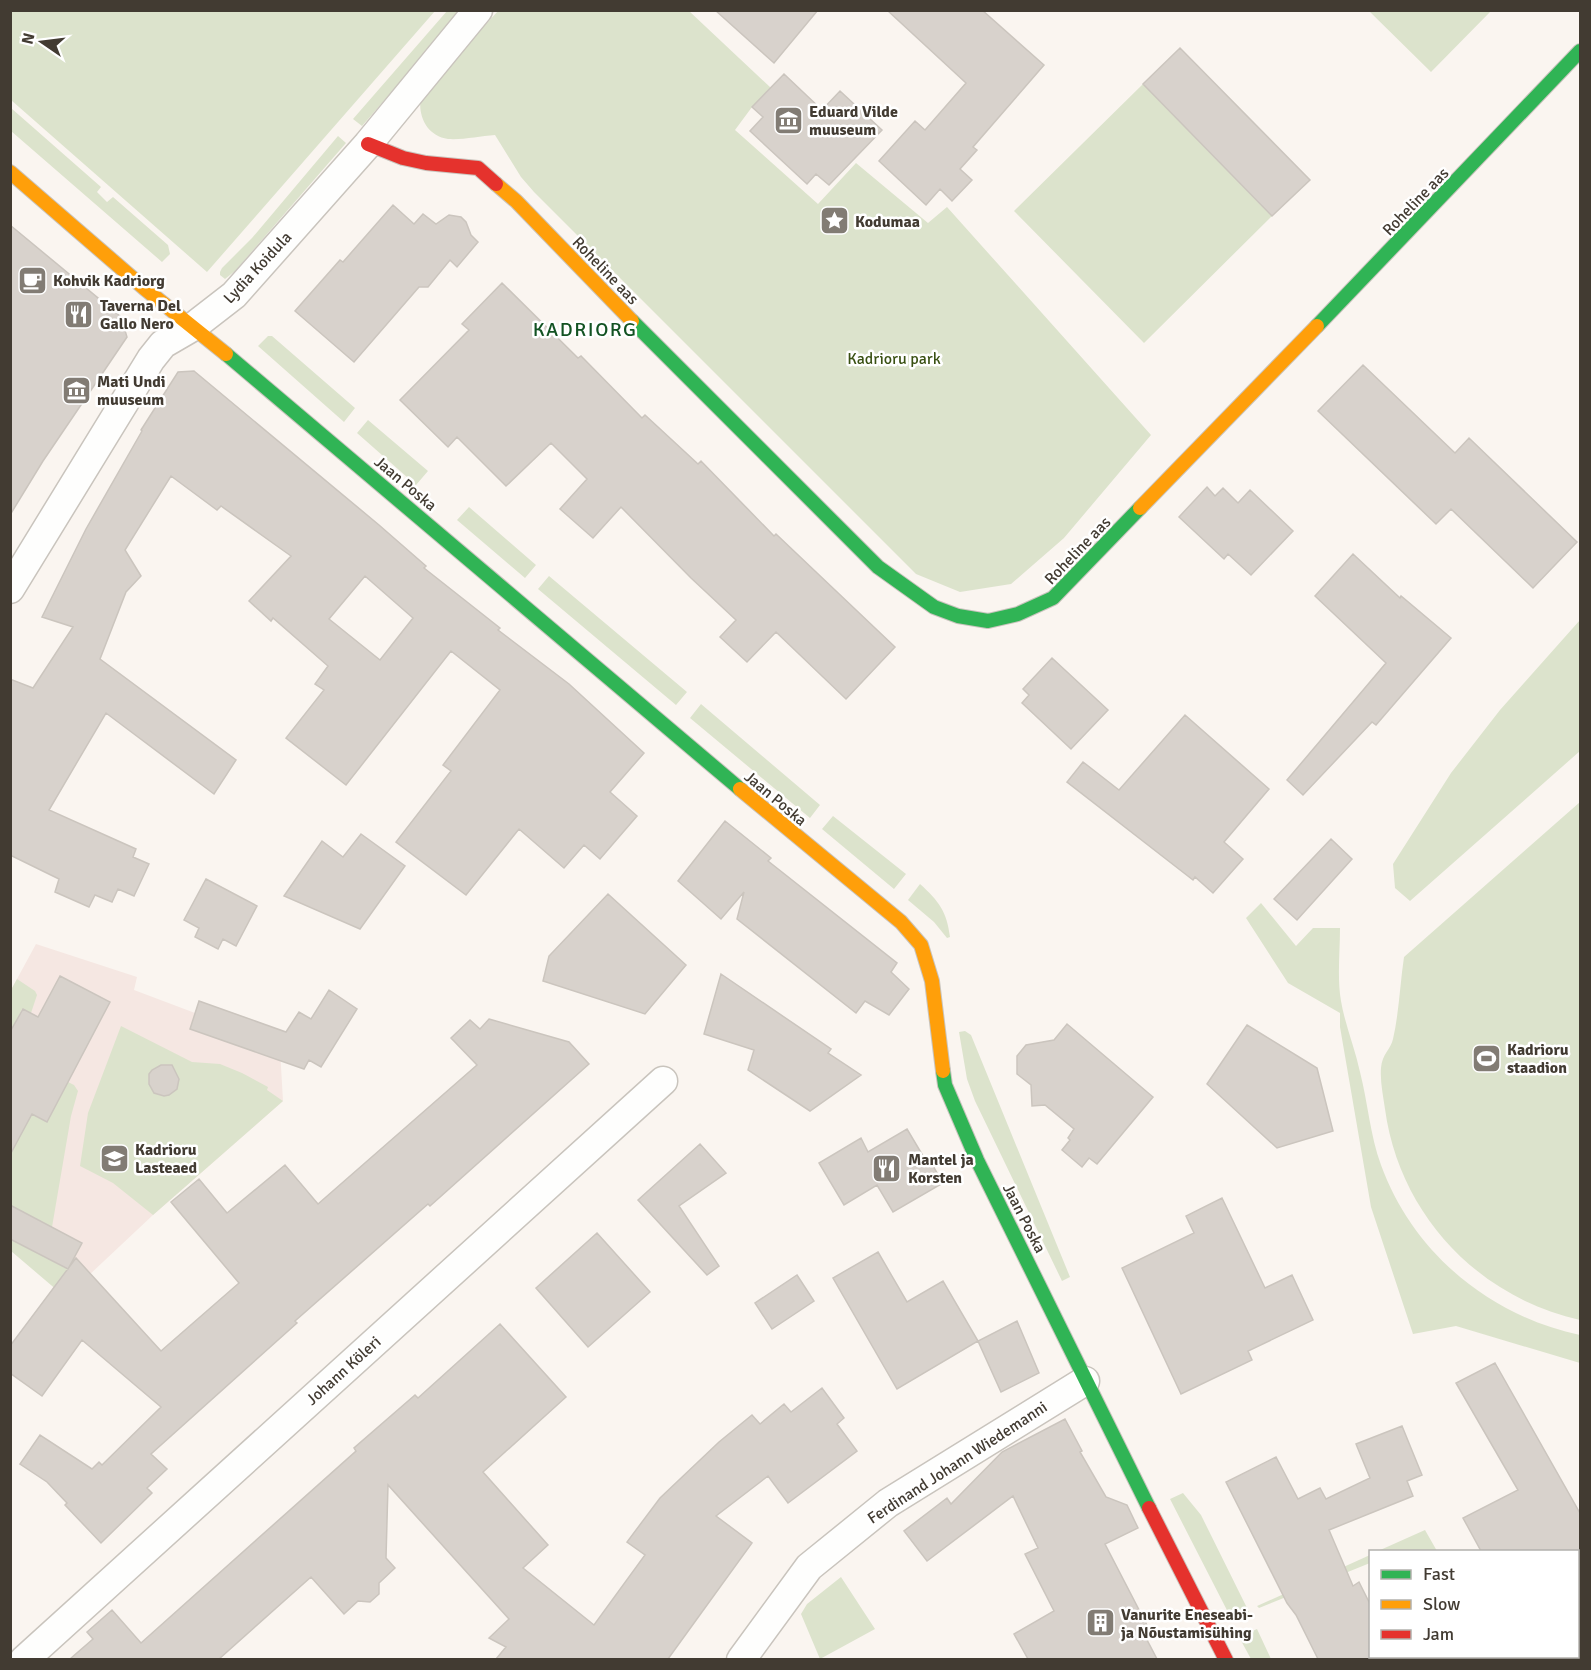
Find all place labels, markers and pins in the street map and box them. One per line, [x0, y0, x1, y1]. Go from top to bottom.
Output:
place label: Eduard Vilde muuseum [809, 102, 898, 140]
museum icon: Eduard Vilde muuseum [772, 104, 804, 136]
place icon: Kodumaa [818, 205, 850, 237]
place label: Kodumaa [855, 212, 920, 232]
cafe icon: Kohvik Kadriorg [16, 264, 48, 296]
place label: Kohvik Kadriorg [53, 271, 165, 291]
place label: Taverna Del Gallo Nero [100, 296, 181, 334]
restaurant icon: Taverna Del Gallo Nero [63, 298, 95, 330]
place label: Mati Undi muuseum [97, 372, 166, 410]
museum icon: Mati Undi muuseum [60, 374, 92, 406]
place label: Kadrioru staadion [1507, 1040, 1569, 1078]
sports icon: Kadrioru staadion [1470, 1042, 1502, 1074]
place label: Kadrioru Lasteaed [135, 1140, 198, 1178]
school or university icon: Kadrioru Lasteaed [98, 1142, 130, 1174]
place label: Mantel ja Korsten [908, 1150, 974, 1188]
restaurant icon: Mantel ja Korsten [871, 1152, 903, 1184]
place label: Vanurite Eneseabi- ja Nõustamisühing [1121, 1605, 1253, 1643]
building icon: Vanurite Eneseabi- ja Nõustamisühing [1084, 1607, 1116, 1639]

